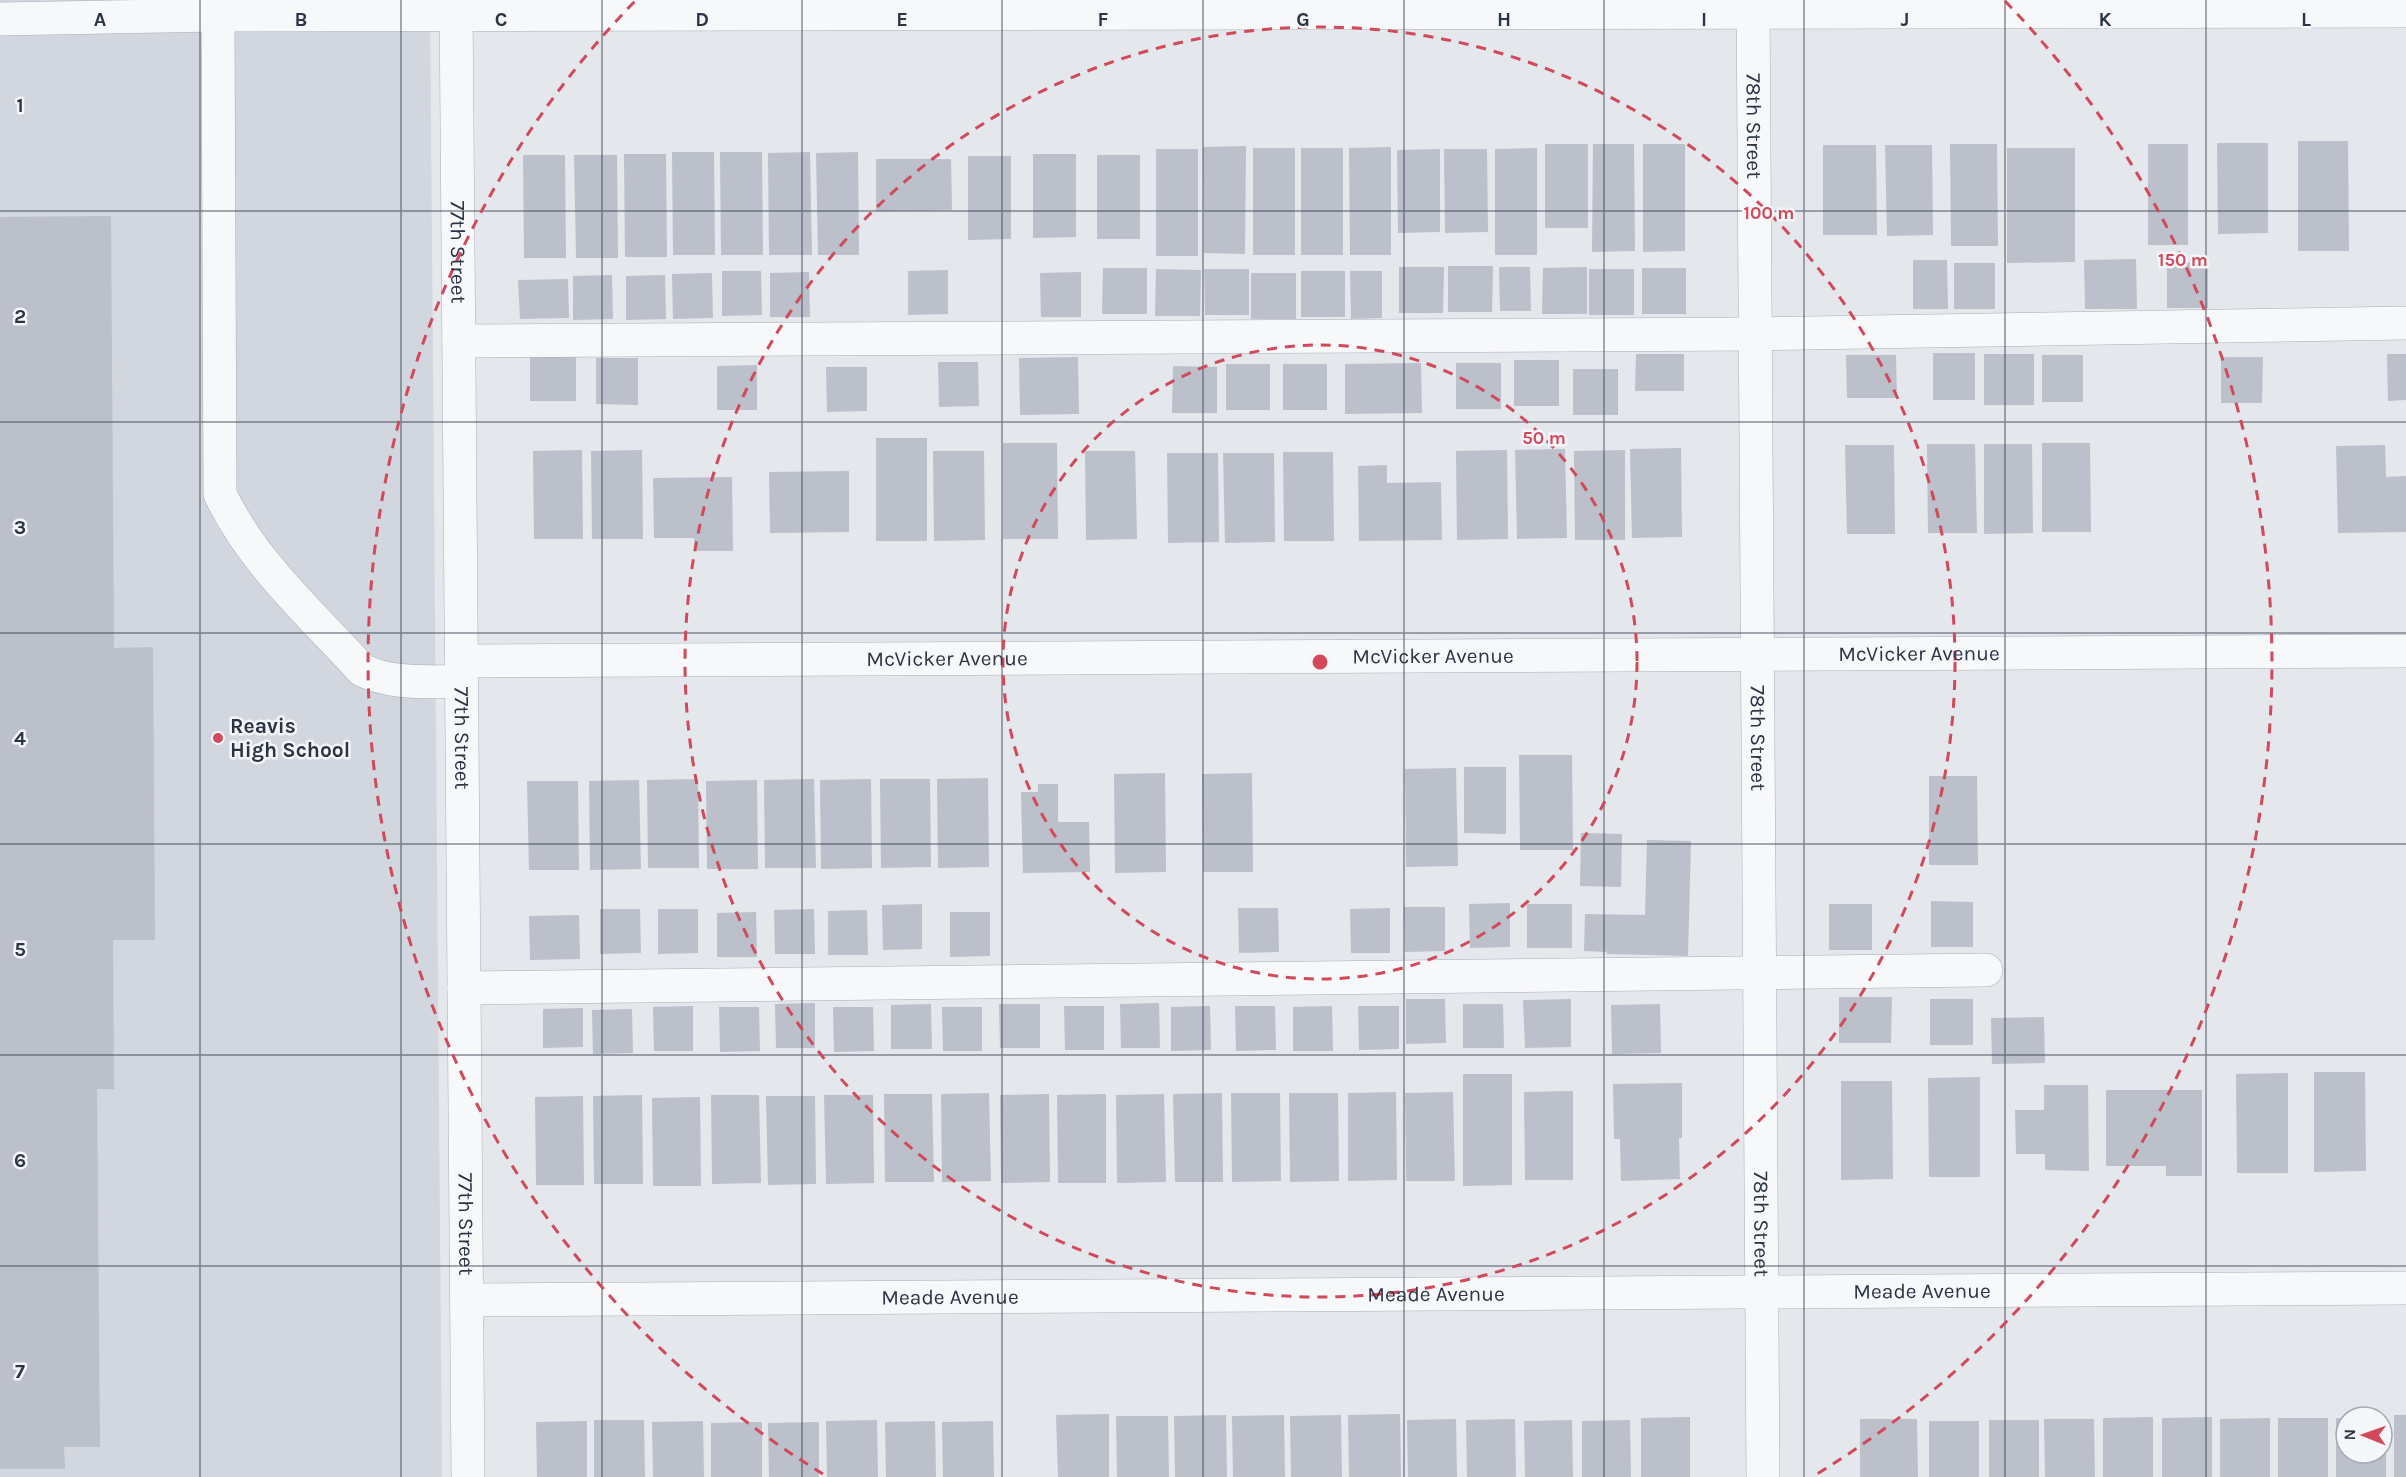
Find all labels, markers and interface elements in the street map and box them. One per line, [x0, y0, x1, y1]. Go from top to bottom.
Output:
text: A [94, 8, 107, 31]
text: B [295, 8, 307, 31]
text: C [495, 8, 507, 31]
text: D [695, 8, 709, 31]
text: E [896, 8, 908, 31]
text: F [1098, 8, 1109, 31]
text: G [1296, 8, 1310, 31]
text: H [1497, 8, 1511, 31]
text: I [1701, 8, 1707, 31]
text: J [1901, 8, 1909, 31]
text: K [2098, 8, 2112, 31]
text: L [2301, 8, 2311, 31]
street label: 78th Street [1741, 73, 1766, 179]
text: 1 [16, 94, 24, 117]
street label: 77th Street [446, 200, 470, 304]
text: 100 m [1744, 202, 1794, 224]
text: 150 m [2158, 249, 2208, 271]
text: 2 [14, 305, 26, 328]
text: 50 m [1522, 427, 1566, 449]
text: 3 [14, 516, 26, 539]
street label: McVicker Avenue [1838, 641, 2000, 666]
street label: McVicker Avenue [1352, 644, 1514, 668]
street label: McVicker Avenue [866, 646, 1028, 671]
centre of rings [1310, 652, 1330, 672]
street label: 78th Street [1746, 685, 1770, 791]
street label: 77th Street [450, 686, 474, 790]
place label: Reavis High School [230, 714, 350, 762]
text: 4 [14, 727, 26, 750]
marker: Reavis High School [211, 731, 225, 745]
text: 5 [14, 938, 26, 961]
text: 6 [14, 1149, 26, 1172]
street label: 78th Street [1749, 1171, 1774, 1277]
street label: 77th Street [454, 1172, 478, 1276]
street label: Meade Avenue [1853, 1279, 1991, 1303]
street label: Meade Avenue [1367, 1282, 1505, 1306]
street label: Meade Avenue [881, 1285, 1019, 1309]
text: 7 [15, 1360, 25, 1383]
north arrow [2334, 1405, 2394, 1465]
text: N [2340, 1429, 2359, 1441]

